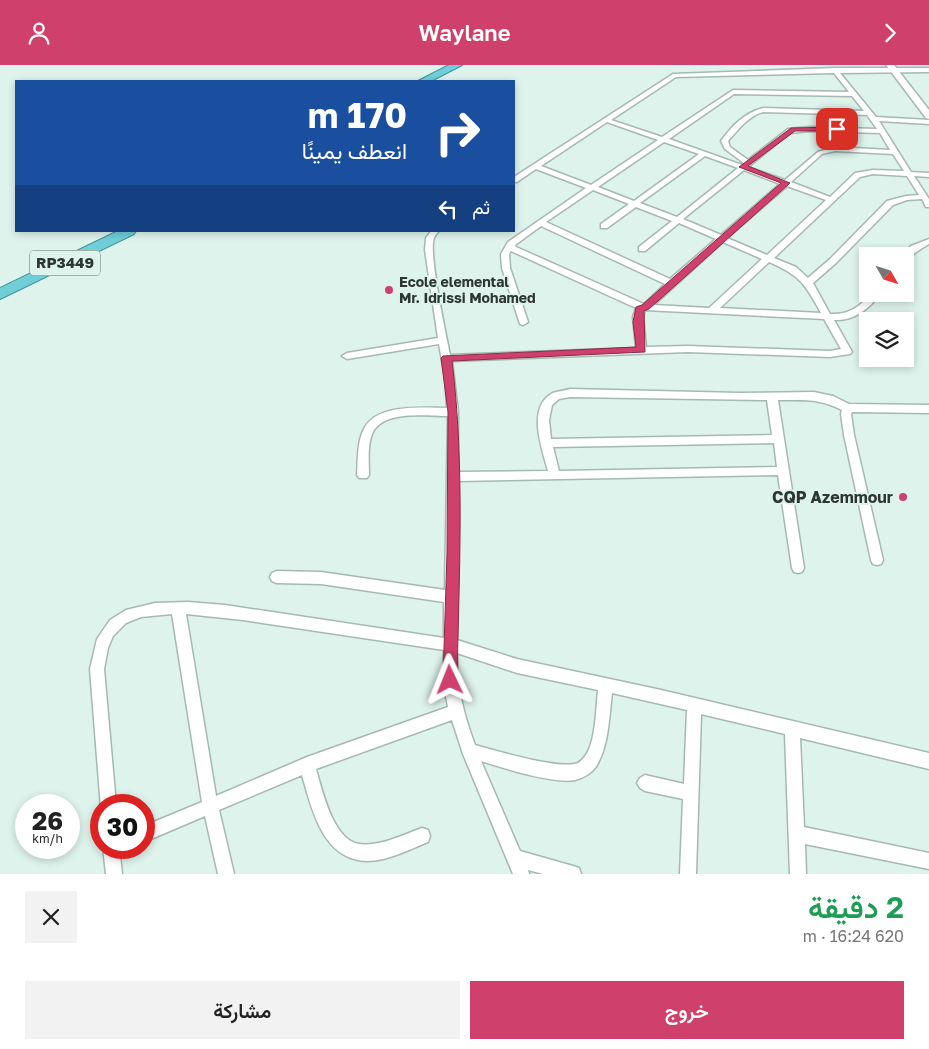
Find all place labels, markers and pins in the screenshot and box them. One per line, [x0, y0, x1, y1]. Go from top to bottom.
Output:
pin [816, 108, 858, 150]
place label: Ecole elemental Mr. Idrissi Mohamed [399, 273, 536, 306]
marker: Ecole elemental Mr. Idrissi Mohamed [383, 284, 395, 296]
place label: CQP Azemmour [772, 487, 893, 507]
marker: CQP Azemmour [897, 491, 909, 503]

